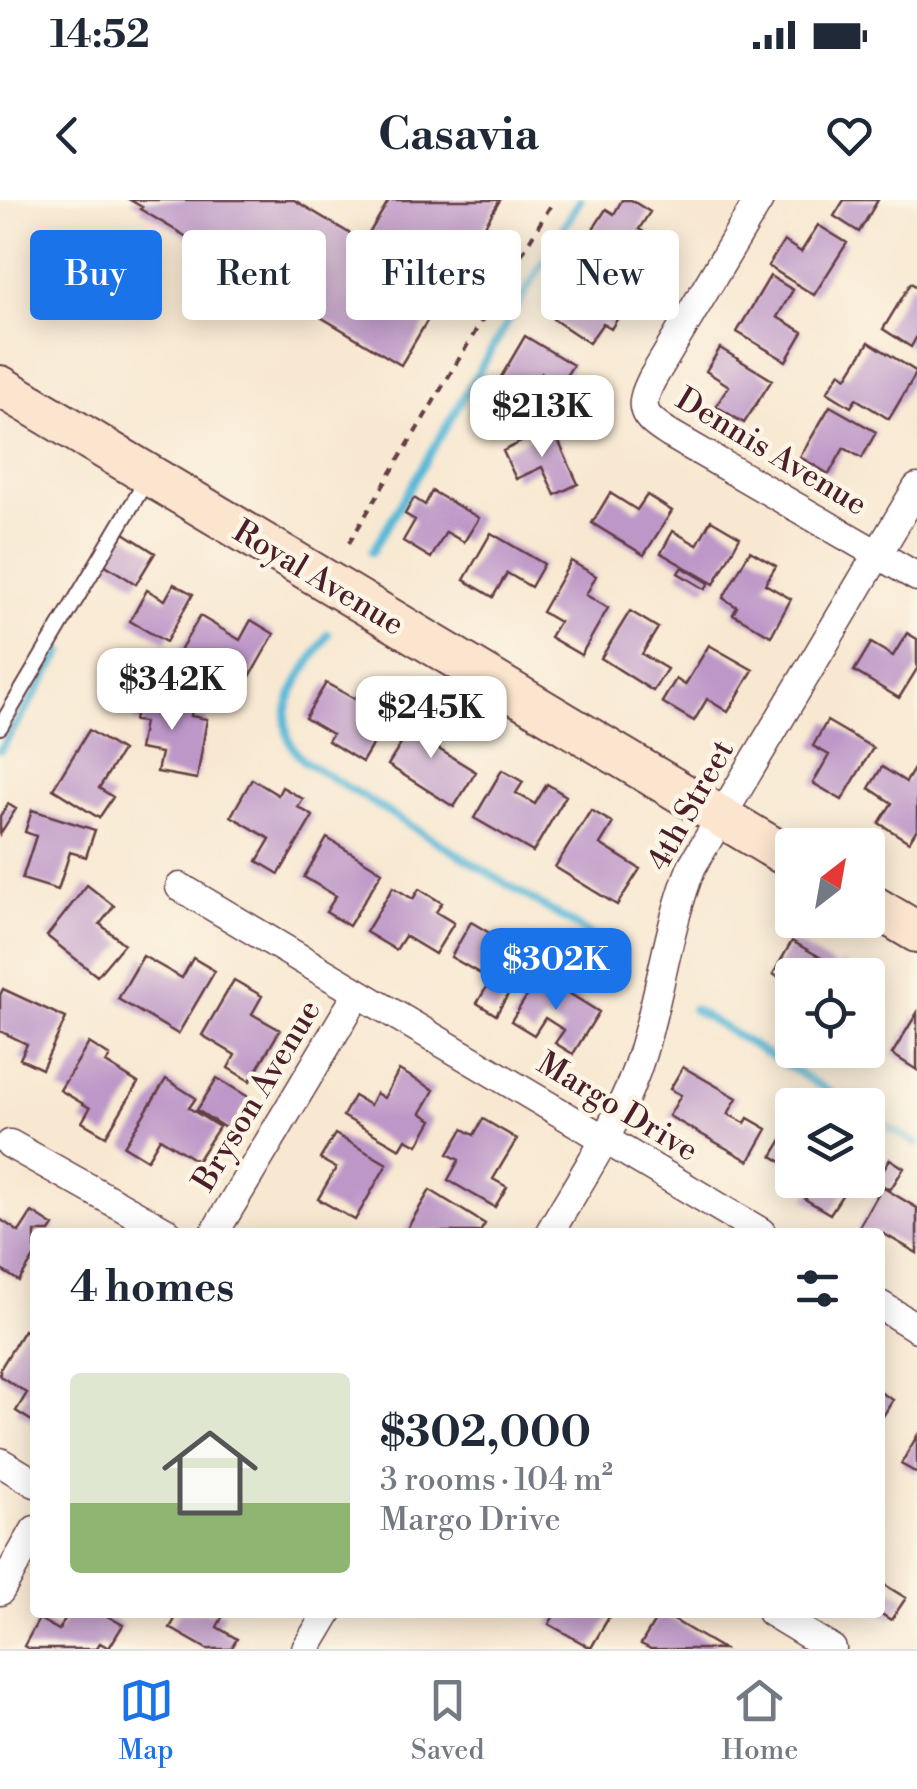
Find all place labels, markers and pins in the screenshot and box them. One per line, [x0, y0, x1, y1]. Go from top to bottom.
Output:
pin: $213K [472, 375, 612, 460]
pin: $342K [102, 648, 242, 733]
pin: $245K [361, 676, 501, 761]
pin: $302K [486, 928, 626, 1013]

